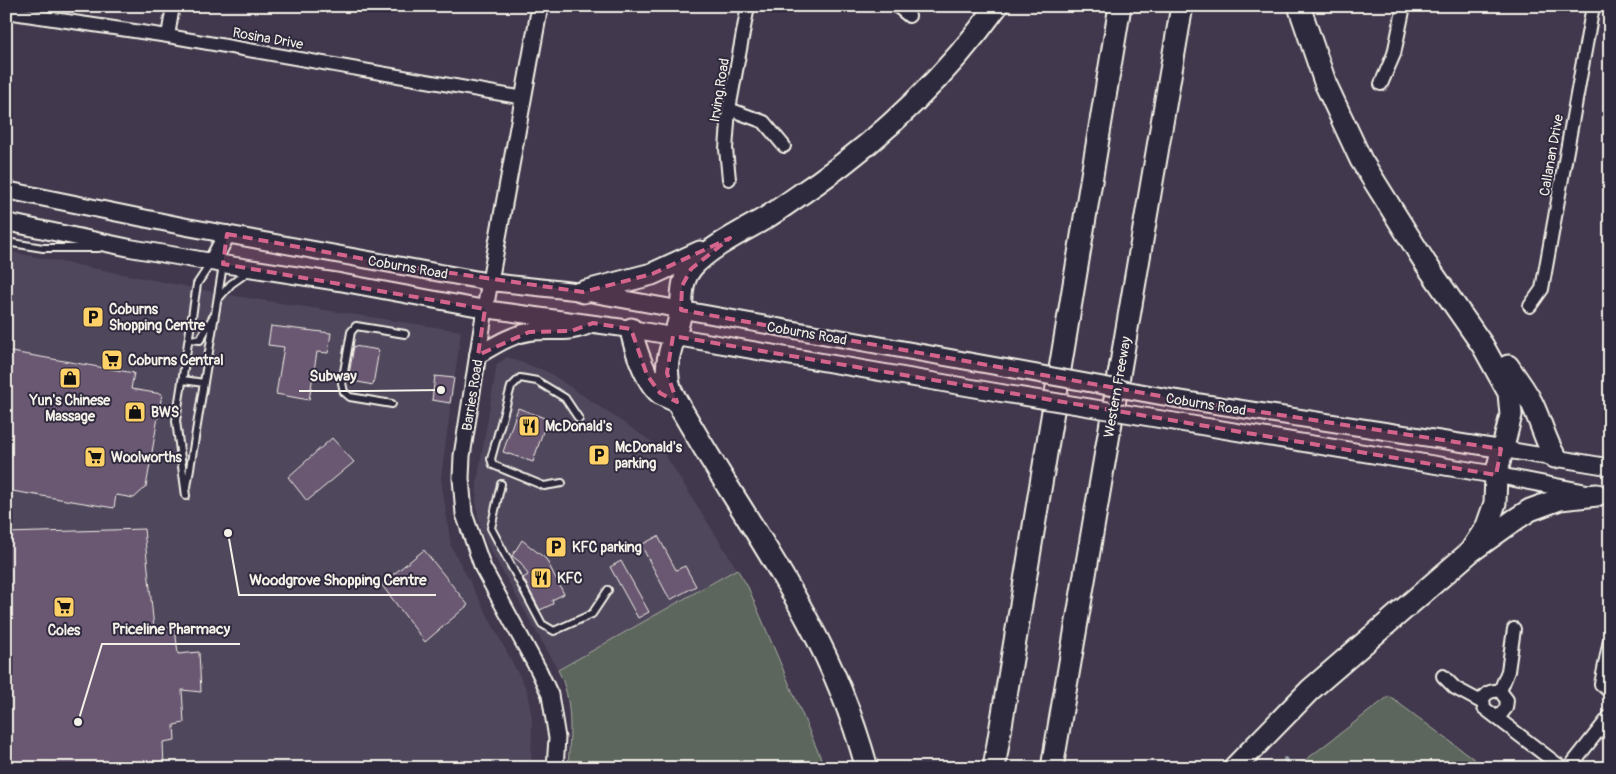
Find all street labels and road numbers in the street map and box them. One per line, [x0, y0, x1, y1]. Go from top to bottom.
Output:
street label: Rosina Drive [231, 24, 305, 53]
street label: Irving Road [706, 57, 733, 123]
street label: Callanan Drive [1536, 113, 1567, 197]
street label: Coburns Road [367, 252, 449, 283]
street label: Coburns Road [766, 318, 848, 349]
street label: Western Freeway [1100, 335, 1135, 439]
street label: Barries Road [458, 358, 487, 432]
street label: Coburns Road [1165, 390, 1247, 419]

